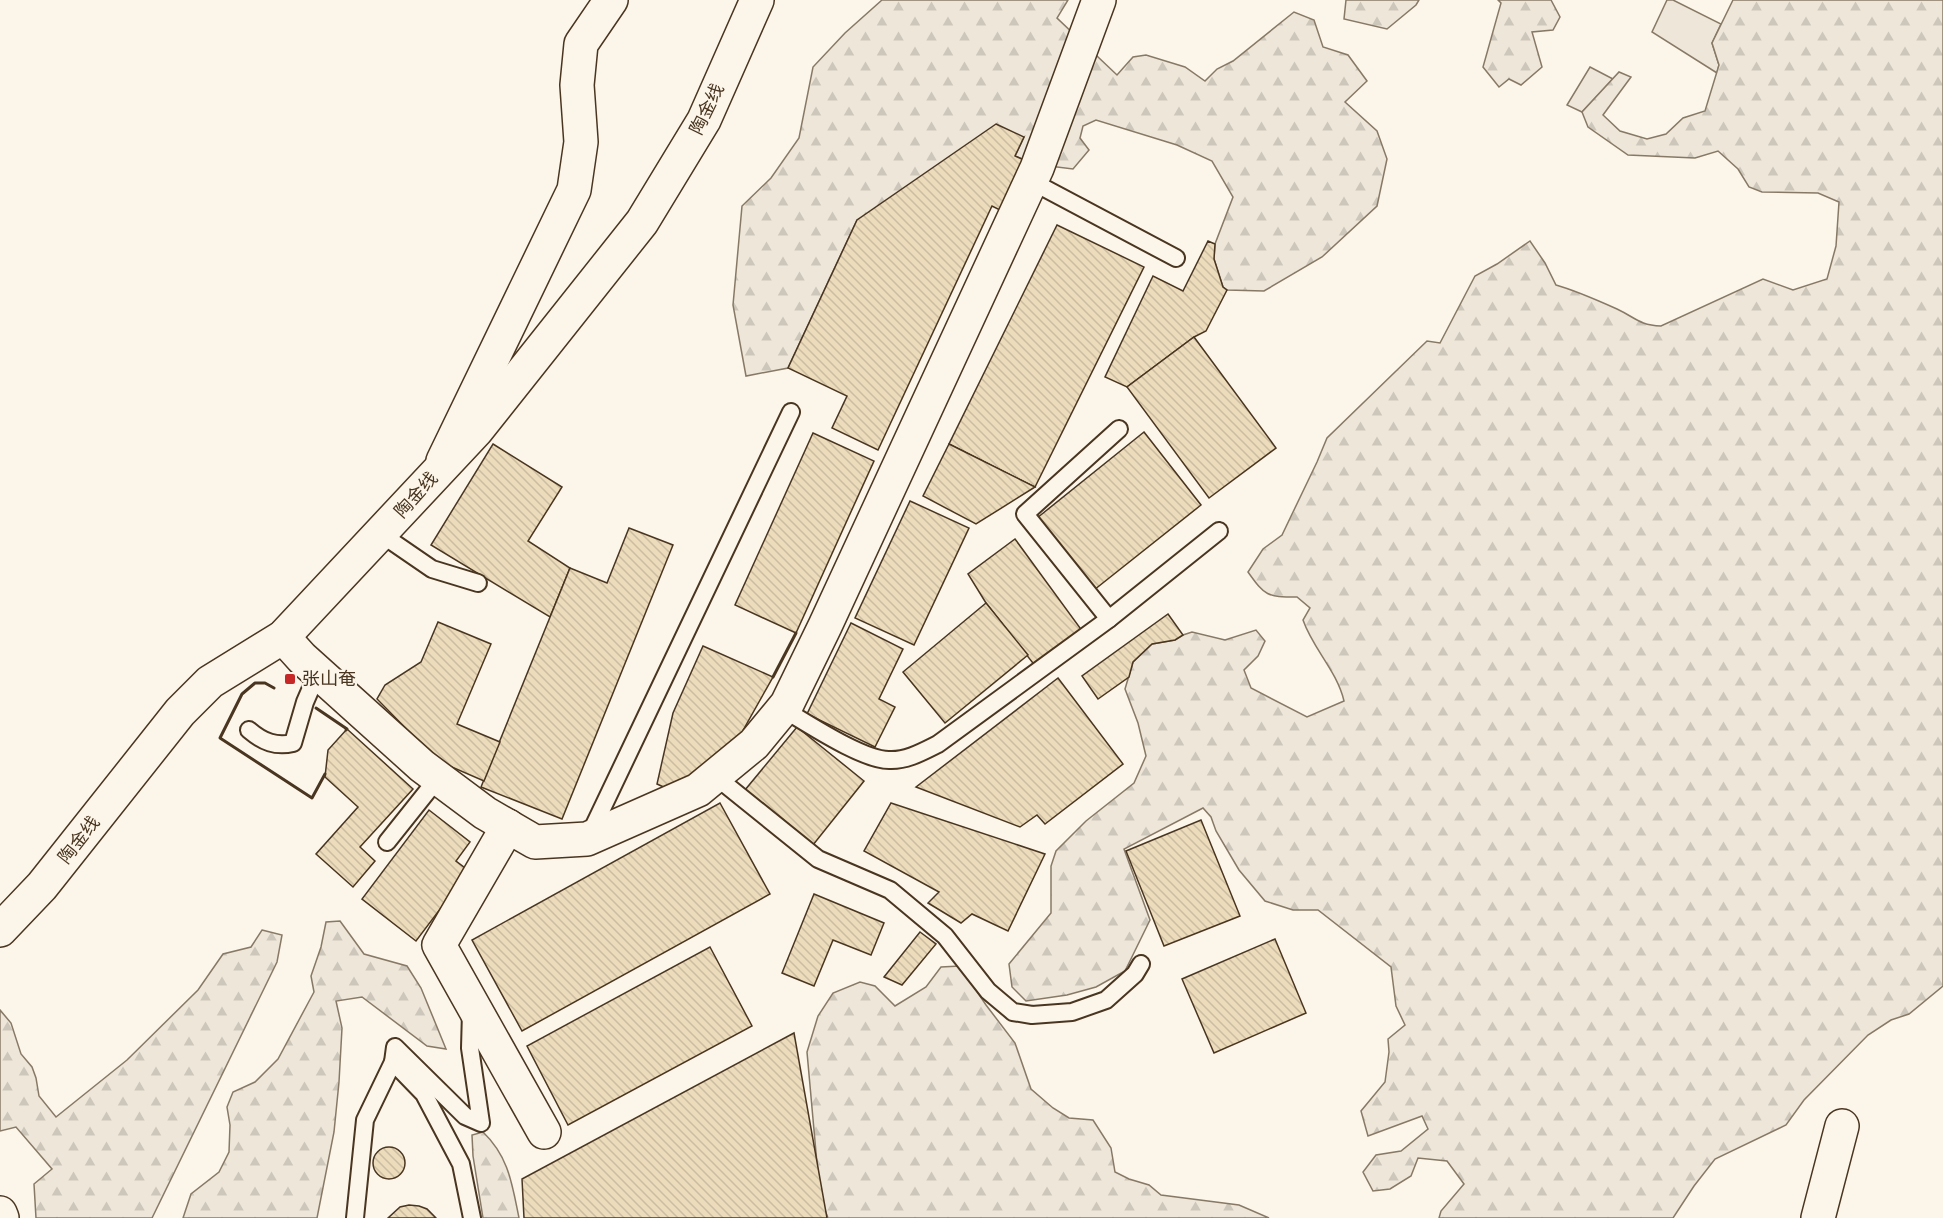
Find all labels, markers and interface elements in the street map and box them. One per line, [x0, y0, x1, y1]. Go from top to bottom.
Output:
street label: 陶金线 [685, 80, 729, 138]
street label: 陶金线 [390, 468, 442, 522]
place label: 张山奄 [302, 668, 356, 690]
marker: 张山奄 [283, 672, 297, 686]
street label: 陶金线 [54, 812, 104, 868]

